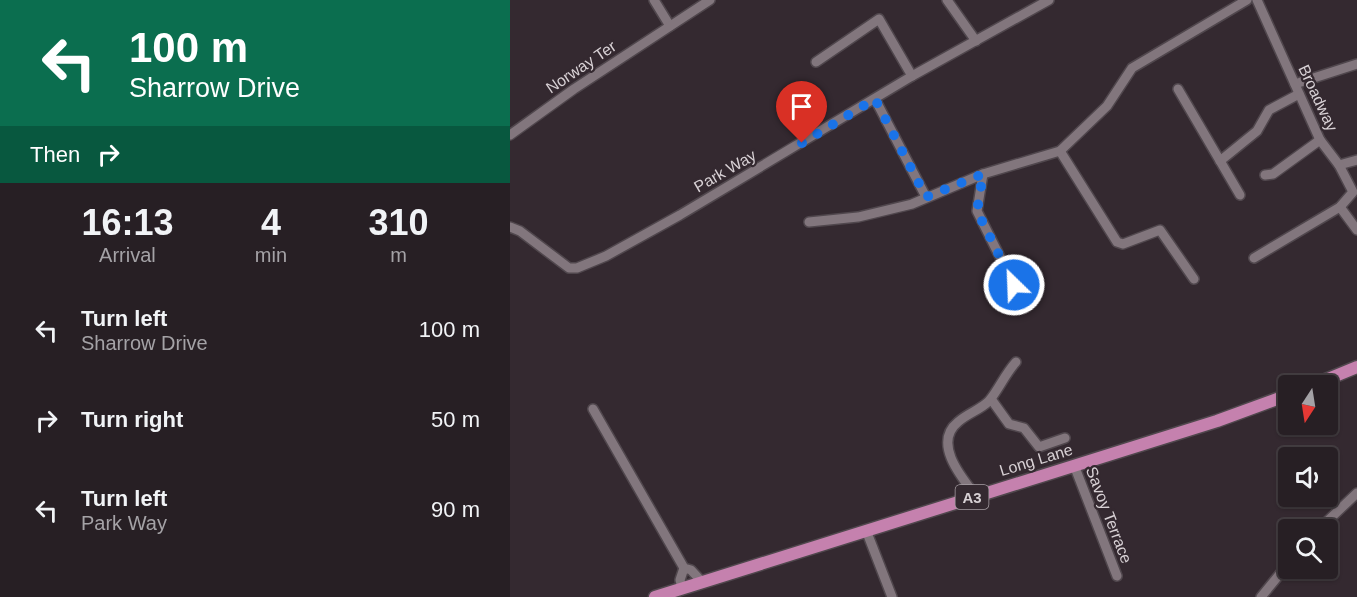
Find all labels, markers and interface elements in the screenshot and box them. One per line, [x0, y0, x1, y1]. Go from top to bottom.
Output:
icon: left [30, 24, 108, 102]
text: 100 m [129, 24, 248, 71]
street label: Norway Ter [543, 37, 620, 97]
street label: Broadway [1295, 62, 1341, 134]
text: Sharrow Drive [129, 73, 300, 103]
pin [776, 81, 827, 143]
icon: arrive [785, 90, 818, 123]
icon: right [92, 138, 125, 171]
text: Then [30, 142, 80, 167]
street label: Park Way [691, 146, 759, 196]
text: 16:13 [81, 202, 173, 243]
text: 4 [261, 202, 281, 243]
text: 310 [368, 202, 429, 243]
text: Arrival [99, 244, 156, 266]
text: min [255, 244, 287, 266]
text: m [390, 244, 407, 266]
position arrow [982, 253, 1046, 317]
text: Turn left [81, 306, 167, 331]
icon: left [30, 314, 63, 347]
text: 100 m [419, 317, 480, 342]
text: Sharrow Drive [81, 332, 208, 354]
north arrow [1278, 375, 1338, 435]
map controls [1278, 375, 1338, 579]
icon: right [30, 404, 63, 437]
text: Turn right [81, 407, 183, 432]
text: 50 m [431, 407, 480, 432]
street label: Long Lane [997, 441, 1075, 479]
button: sound [1278, 447, 1338, 507]
street label: Savoy Terrace [1083, 464, 1135, 566]
road number: A3 [956, 485, 988, 509]
text: Turn left [81, 486, 167, 511]
icon: left [30, 494, 63, 527]
text: 90 m [431, 497, 480, 522]
text: Park Way [81, 512, 167, 534]
button: search [1278, 519, 1338, 579]

